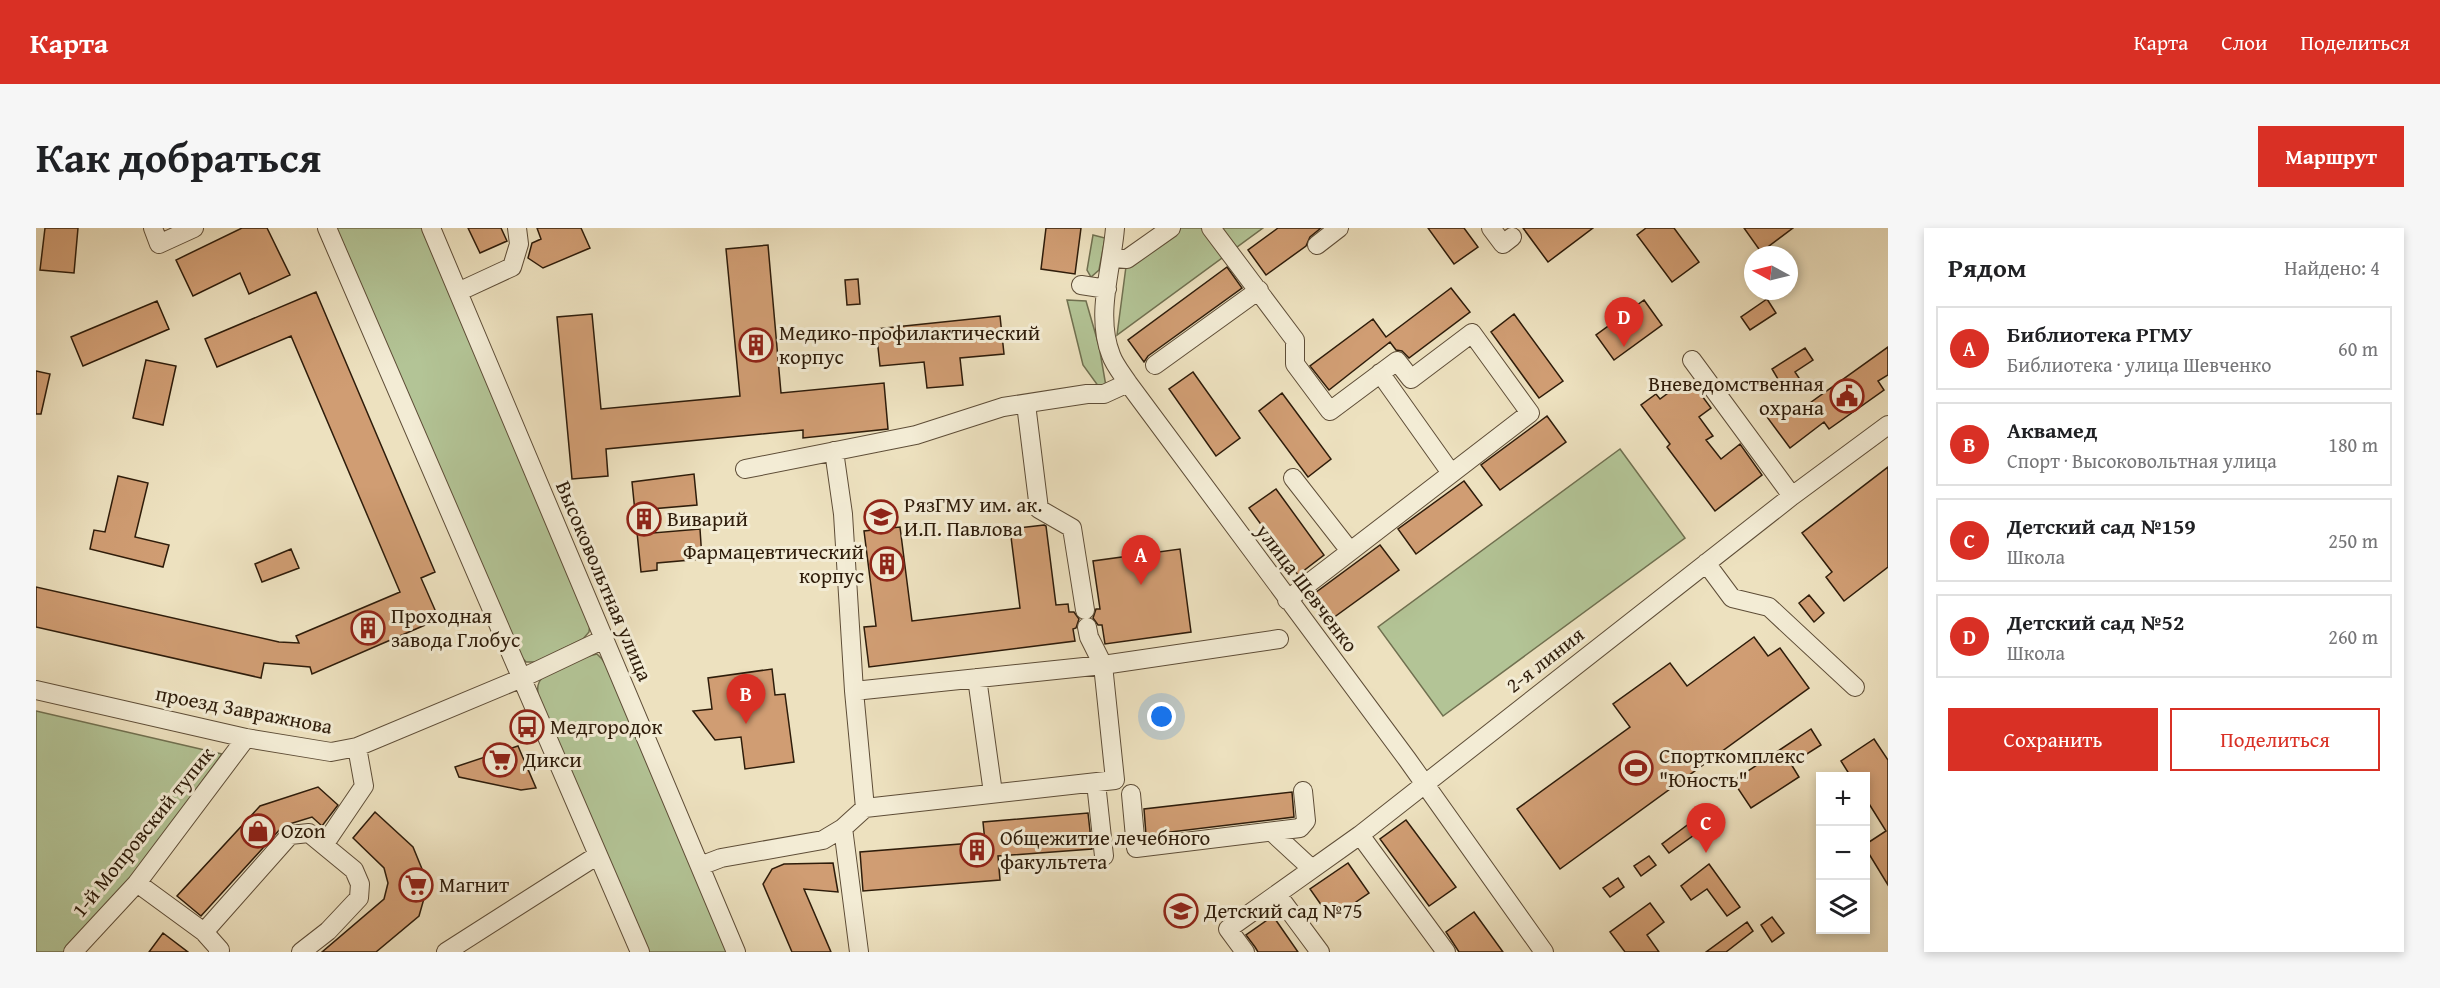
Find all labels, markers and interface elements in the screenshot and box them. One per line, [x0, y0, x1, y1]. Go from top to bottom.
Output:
text: Карта [30, 22, 108, 63]
text: Карта [2134, 27, 2188, 58]
text: Слои [2221, 27, 2267, 58]
text: Поделиться [2300, 27, 2410, 58]
text: Как добраться [36, 126, 321, 187]
button: Маршрут [2258, 126, 2404, 187]
north arrow [1744, 246, 1798, 300]
text: Рядом [1948, 248, 2026, 287]
text: Найдено: 4 [2284, 253, 2380, 282]
pin: D [1604, 298, 1644, 347]
place label: Медико-профилактический корпус [779, 317, 1040, 372]
text: Библиотека РГМУ [2007, 318, 2192, 350]
building icon: Медико-профилактический корпус [738, 327, 774, 363]
text: A [1963, 334, 1976, 363]
text: 60 m [2338, 334, 2378, 363]
text: Библиотека · улица Шевченко [2007, 350, 2271, 379]
place label: Вневедомственная охрана [1648, 368, 1824, 423]
public building icon: Вневедомственная охрана [1829, 378, 1865, 414]
text: Аквамед [2007, 414, 2097, 446]
text: B [1963, 430, 1976, 459]
text: 180 m [2328, 430, 2378, 459]
text: Спорт · Высоковольтная улица [2007, 446, 2277, 475]
street label: Высоковольтная улица [548, 476, 661, 686]
place label: РязГМУ им. ак. И.П. Павлова [904, 489, 1042, 544]
school or university icon: РязГМУ им. ак. И.П. Павлова [863, 499, 899, 535]
building icon: Виварий [626, 501, 662, 537]
place label: Виварий [667, 503, 748, 534]
text: Детский сад №159 [2007, 510, 2196, 542]
street label: улица Шевченко [1248, 516, 1366, 659]
text: C [1964, 526, 1975, 555]
text: 250 m [2328, 526, 2378, 555]
place label: Фармацевтический корпус [683, 536, 864, 591]
pin: A [1122, 536, 1160, 585]
text: Школа [2007, 542, 2065, 571]
building icon: Фармацевтический корпус [869, 546, 905, 582]
place label: Проходная завода Глобус [391, 600, 520, 655]
text: Детский сад №52 [2007, 606, 2184, 638]
building icon: Проходная завода Глобус [350, 610, 386, 646]
street label: 2-я линия [1499, 619, 1591, 700]
text: D [1963, 622, 1976, 651]
text: 260 m [2328, 622, 2378, 651]
text: Школа [2007, 638, 2065, 667]
pin: B [726, 674, 766, 724]
street label: проезд Завражнова [153, 677, 335, 742]
your location [1147, 702, 1176, 731]
button: Сохранить [1948, 708, 2158, 771]
button: Поделиться [2170, 708, 2380, 771]
bus stop icon: Медгородок [509, 709, 545, 745]
place label: Медгородок [550, 711, 663, 742]
street label: 1-й Мопровский тупик [64, 740, 221, 924]
place label: Спорткомплекс "Юность" [1659, 740, 1805, 795]
supermarket icon: Дикси [482, 742, 518, 778]
place label: Дикси [522, 744, 582, 775]
sports icon: Спорткомплекс "Юность" [1618, 750, 1654, 786]
map controls [1816, 772, 1870, 934]
button: + [1816, 772, 1870, 826]
pin: C [1686, 804, 1726, 853]
shop icon: Ozon [240, 813, 276, 849]
place label: Ozon [281, 815, 326, 846]
place label: Общежитие лечебного факультета [1000, 822, 1210, 877]
button: − [1816, 826, 1870, 880]
building icon: Общежитие лечебного факультета [959, 832, 995, 868]
supermarket icon: Магнит [398, 867, 434, 903]
place label: Магнит [439, 869, 509, 900]
button: layers [1816, 880, 1870, 934]
school or university icon: Детский сад №75 [1163, 893, 1199, 929]
place label: Детский сад №75 [1203, 895, 1363, 926]

